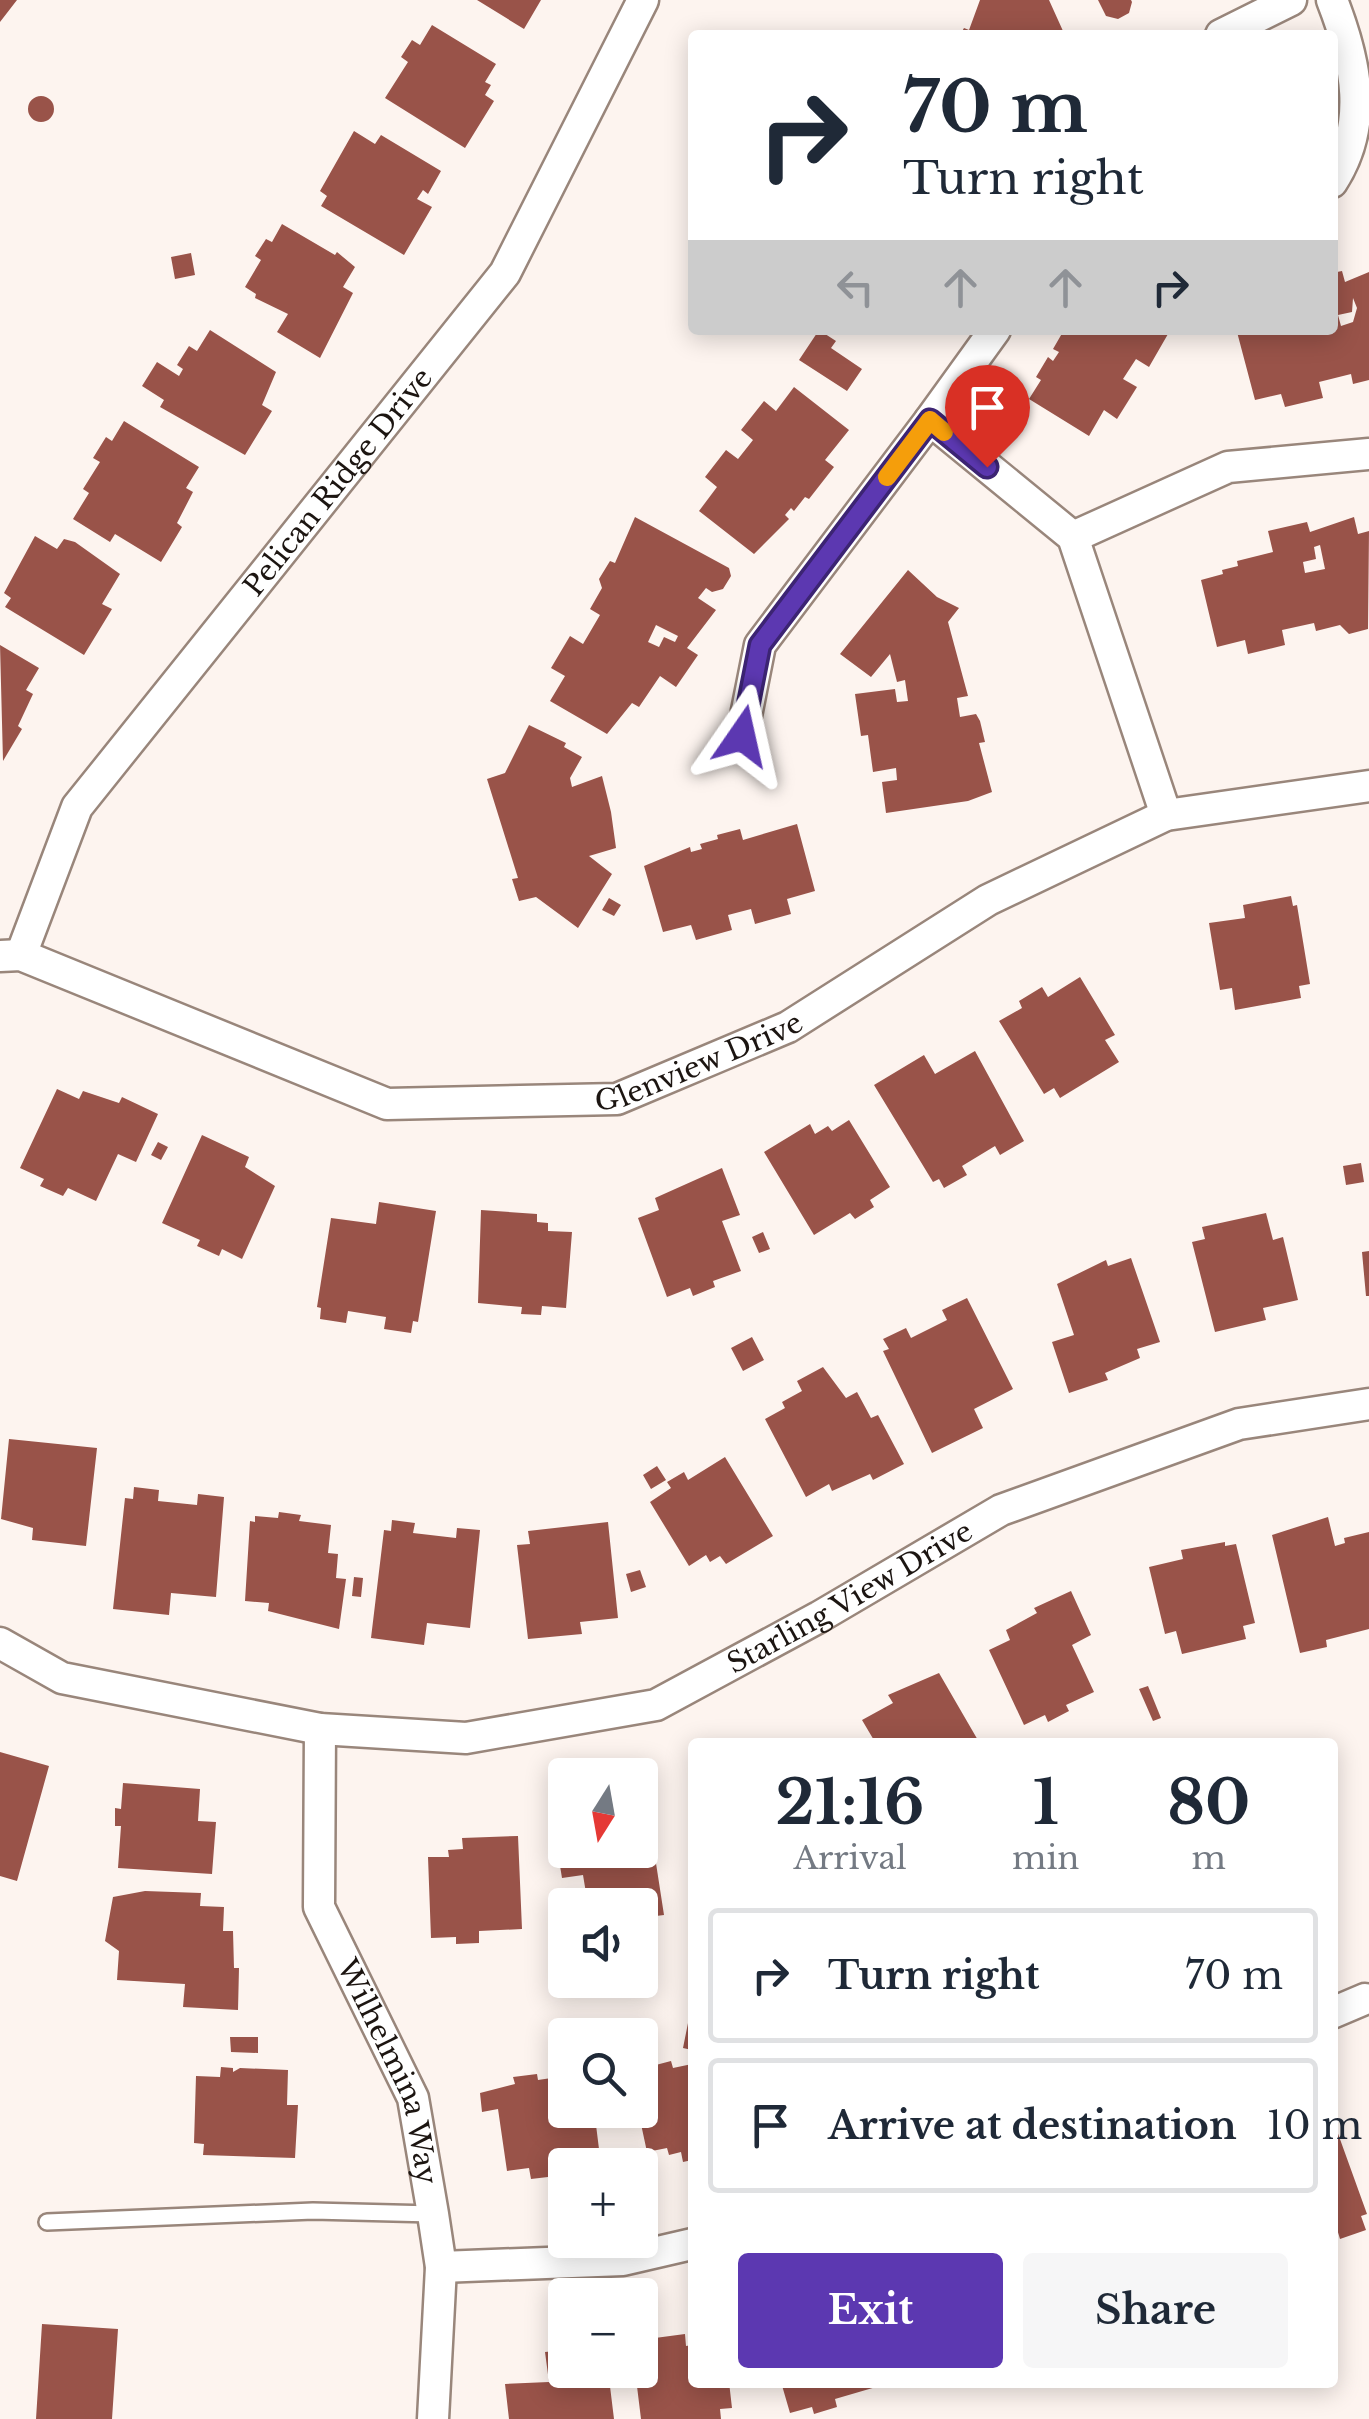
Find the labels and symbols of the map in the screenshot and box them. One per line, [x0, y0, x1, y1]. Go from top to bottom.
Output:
street label: Pelican Ridge Drive [236, 361, 440, 603]
pin [945, 365, 1030, 468]
position arrow [690, 684, 794, 788]
street label: Glenview Drive [594, 1005, 809, 1117]
street label: Starling View Drive [721, 1513, 979, 1681]
north arrow [548, 1758, 658, 1868]
street label: Wilhelmina Way [329, 1952, 445, 2187]

